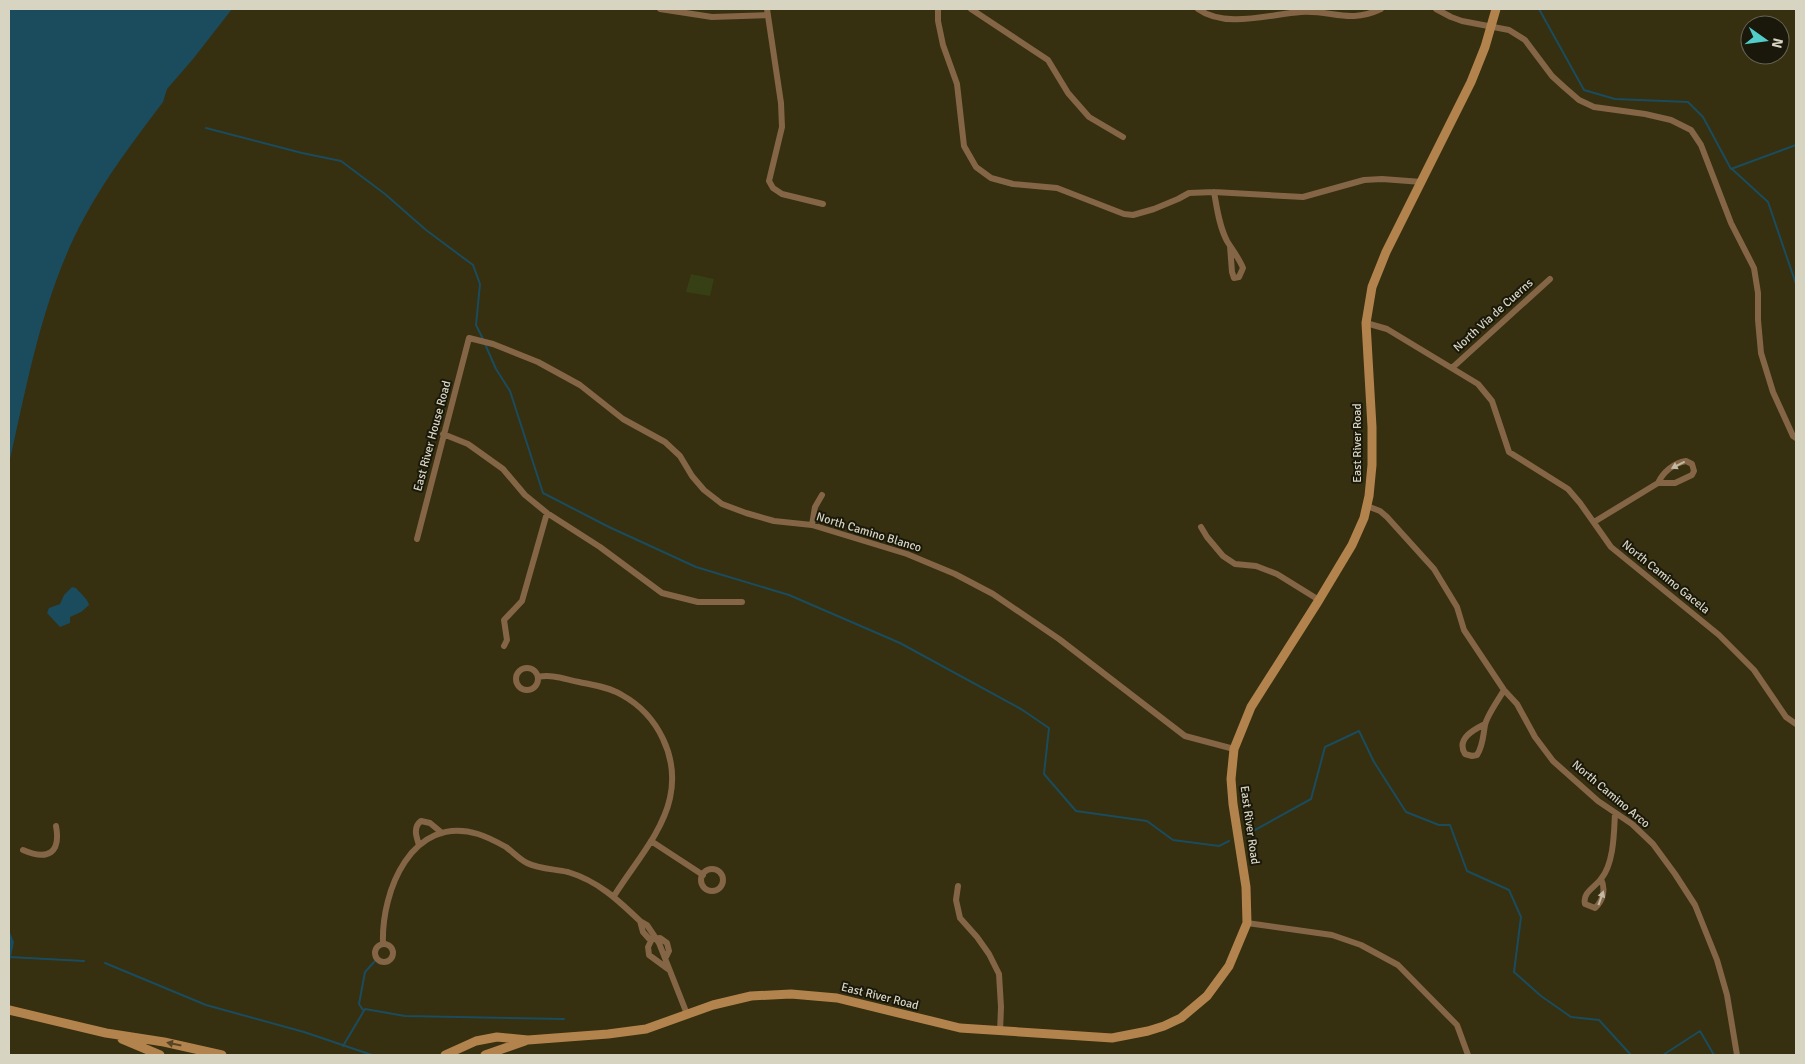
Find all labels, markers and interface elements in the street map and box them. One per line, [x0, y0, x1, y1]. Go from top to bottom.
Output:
north arrow [1740, 15, 1790, 65]
text: N [1768, 36, 1787, 50]
street label: North Via de Cuerns [1450, 276, 1536, 355]
street label: East River House Road [410, 379, 454, 493]
street label: East River Road [1350, 403, 1365, 483]
one-way arrow [1670, 460, 1685, 469]
street label: North Camino Blanco [814, 509, 923, 556]
street label: North Camino Gacela [1619, 537, 1713, 617]
street label: North Camino Arco [1569, 757, 1653, 831]
street label: East River Road [1237, 785, 1262, 865]
one-way arrow [1597, 890, 1605, 905]
street label: East River Road [840, 980, 920, 1013]
one-way arrow [166, 1040, 182, 1048]

